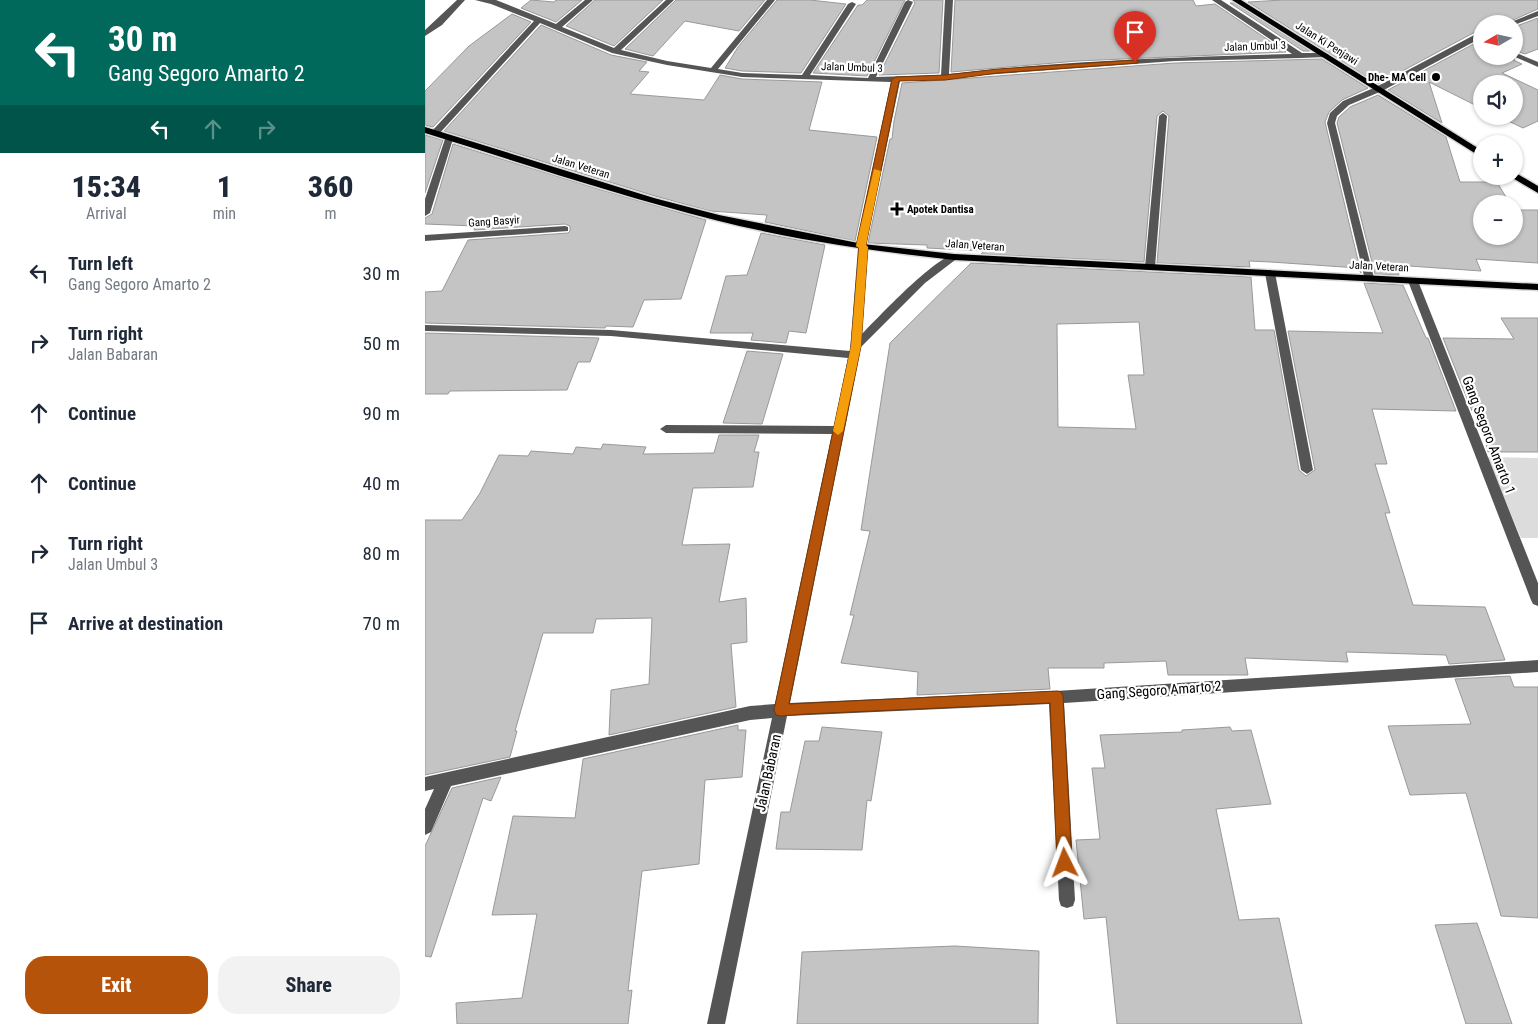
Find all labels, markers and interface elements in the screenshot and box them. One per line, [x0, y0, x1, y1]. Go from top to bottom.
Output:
pin [1114, 11, 1156, 62]
north arrow [1473, 15, 1523, 65]
map controls [1473, 15, 1523, 245]
icon: arrive [1121, 18, 1149, 46]
text: 30 m [108, 19, 177, 60]
street label: Jalan Ki Penjawi [1293, 19, 1360, 68]
icon: left [25, 20, 90, 85]
street label: Jalan Umbul 3 [1224, 39, 1286, 54]
street label: Jalan Umbul 3 [821, 60, 883, 75]
text: Gang Segoro Amarto 2 [108, 61, 305, 86]
place label: Dhe- MA Cell [1368, 71, 1426, 84]
marker: Dhe- MA Cell [1430, 71, 1442, 83]
button: sound [1473, 75, 1523, 125]
icon: left [146, 115, 174, 143]
icon: ahead [199, 115, 227, 143]
icon: right [252, 115, 280, 143]
button: + [1473, 135, 1523, 185]
street label: Jalan Veteran [551, 152, 611, 181]
text: 15:34 [72, 169, 141, 204]
text: 1 [217, 169, 232, 204]
text: 360 [308, 169, 353, 204]
button: − [1473, 195, 1523, 245]
marker: Apotek Dantisa [891, 203, 903, 215]
place label: Apotek Dantisa [907, 203, 974, 216]
text: Arrival [86, 204, 127, 223]
text: min [213, 204, 236, 223]
text: m [325, 204, 337, 223]
street label: Gang Basyir [468, 213, 521, 230]
street label: Jalan Veteran [945, 237, 1005, 254]
text: Turn left [68, 252, 133, 275]
street label: Jalan Veteran [1349, 258, 1409, 275]
icon: left [25, 259, 53, 287]
text: 30 m [363, 262, 400, 285]
text: Gang Segoro Amarto 2 [68, 275, 211, 294]
text: Turn right [68, 322, 143, 345]
icon: right [25, 329, 53, 357]
text: 50 m [363, 332, 400, 355]
text: Jalan Babaran [68, 345, 158, 364]
street label: Gang Segoro Amarto 1 [1459, 374, 1519, 496]
icon: ahead [25, 399, 53, 427]
text: Continue [68, 402, 136, 425]
text: 90 m [363, 402, 400, 425]
icon: ahead [25, 469, 53, 497]
text: Continue [68, 472, 136, 495]
text: 40 m [363, 472, 400, 495]
text: Turn right [68, 532, 143, 555]
icon: right [25, 539, 53, 567]
text: 80 m [363, 542, 400, 565]
text: Jalan Umbul 3 [68, 555, 158, 574]
icon: arrive [25, 609, 53, 637]
text: Arrive at destination [68, 612, 223, 635]
text: 70 m [363, 612, 400, 635]
street label: Gang Segoro Amarto 2 [1096, 678, 1222, 702]
street label: Jalan Babaran [752, 733, 784, 813]
position arrow [1038, 836, 1090, 888]
button: Exit [25, 956, 208, 1014]
button: Share [218, 956, 400, 1014]

